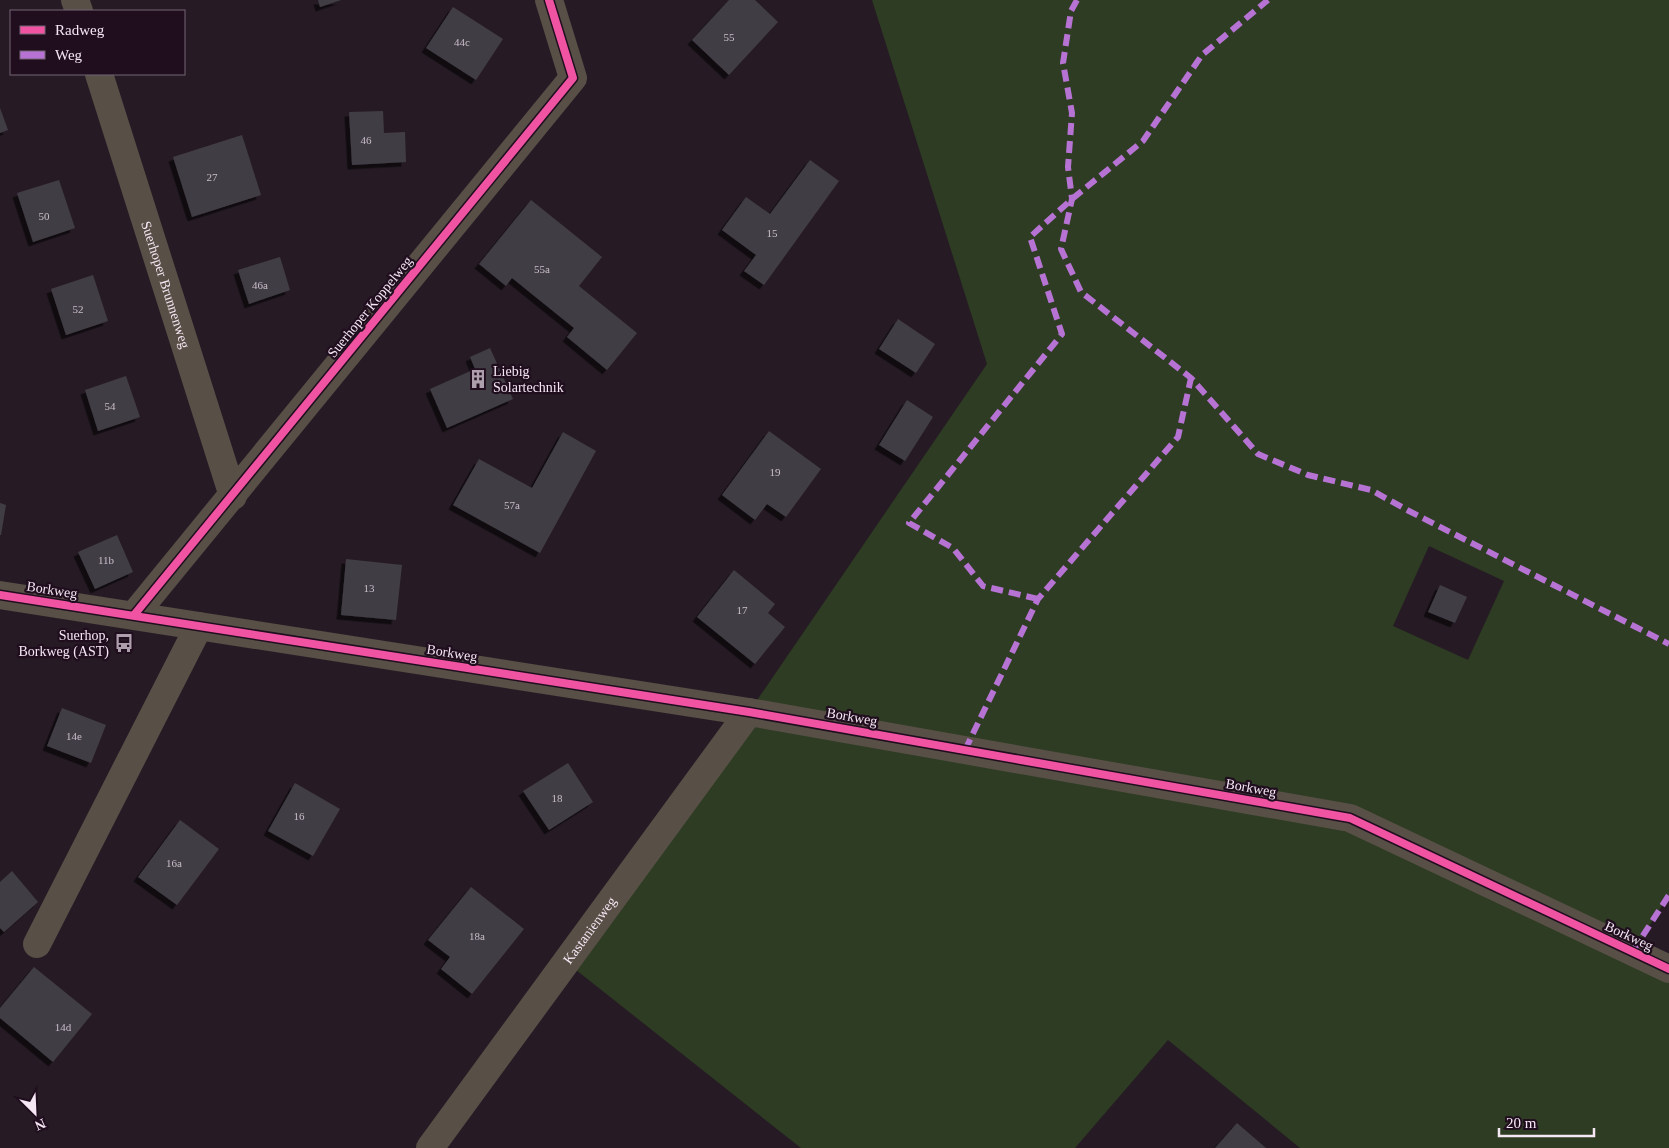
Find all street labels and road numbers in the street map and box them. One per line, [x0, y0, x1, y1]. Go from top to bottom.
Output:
street label: Suerhoper Brunnenweg [139, 219, 193, 350]
street label: Suerhoper Koppelweg [325, 253, 415, 361]
street label: Borkweg [25, 579, 79, 601]
street label: Borkweg [425, 642, 479, 664]
street label: Borkweg [825, 705, 879, 729]
street label: Borkweg [1224, 776, 1278, 800]
street label: Kastanienweg [560, 894, 619, 967]
street label: Borkweg [1603, 918, 1655, 954]

